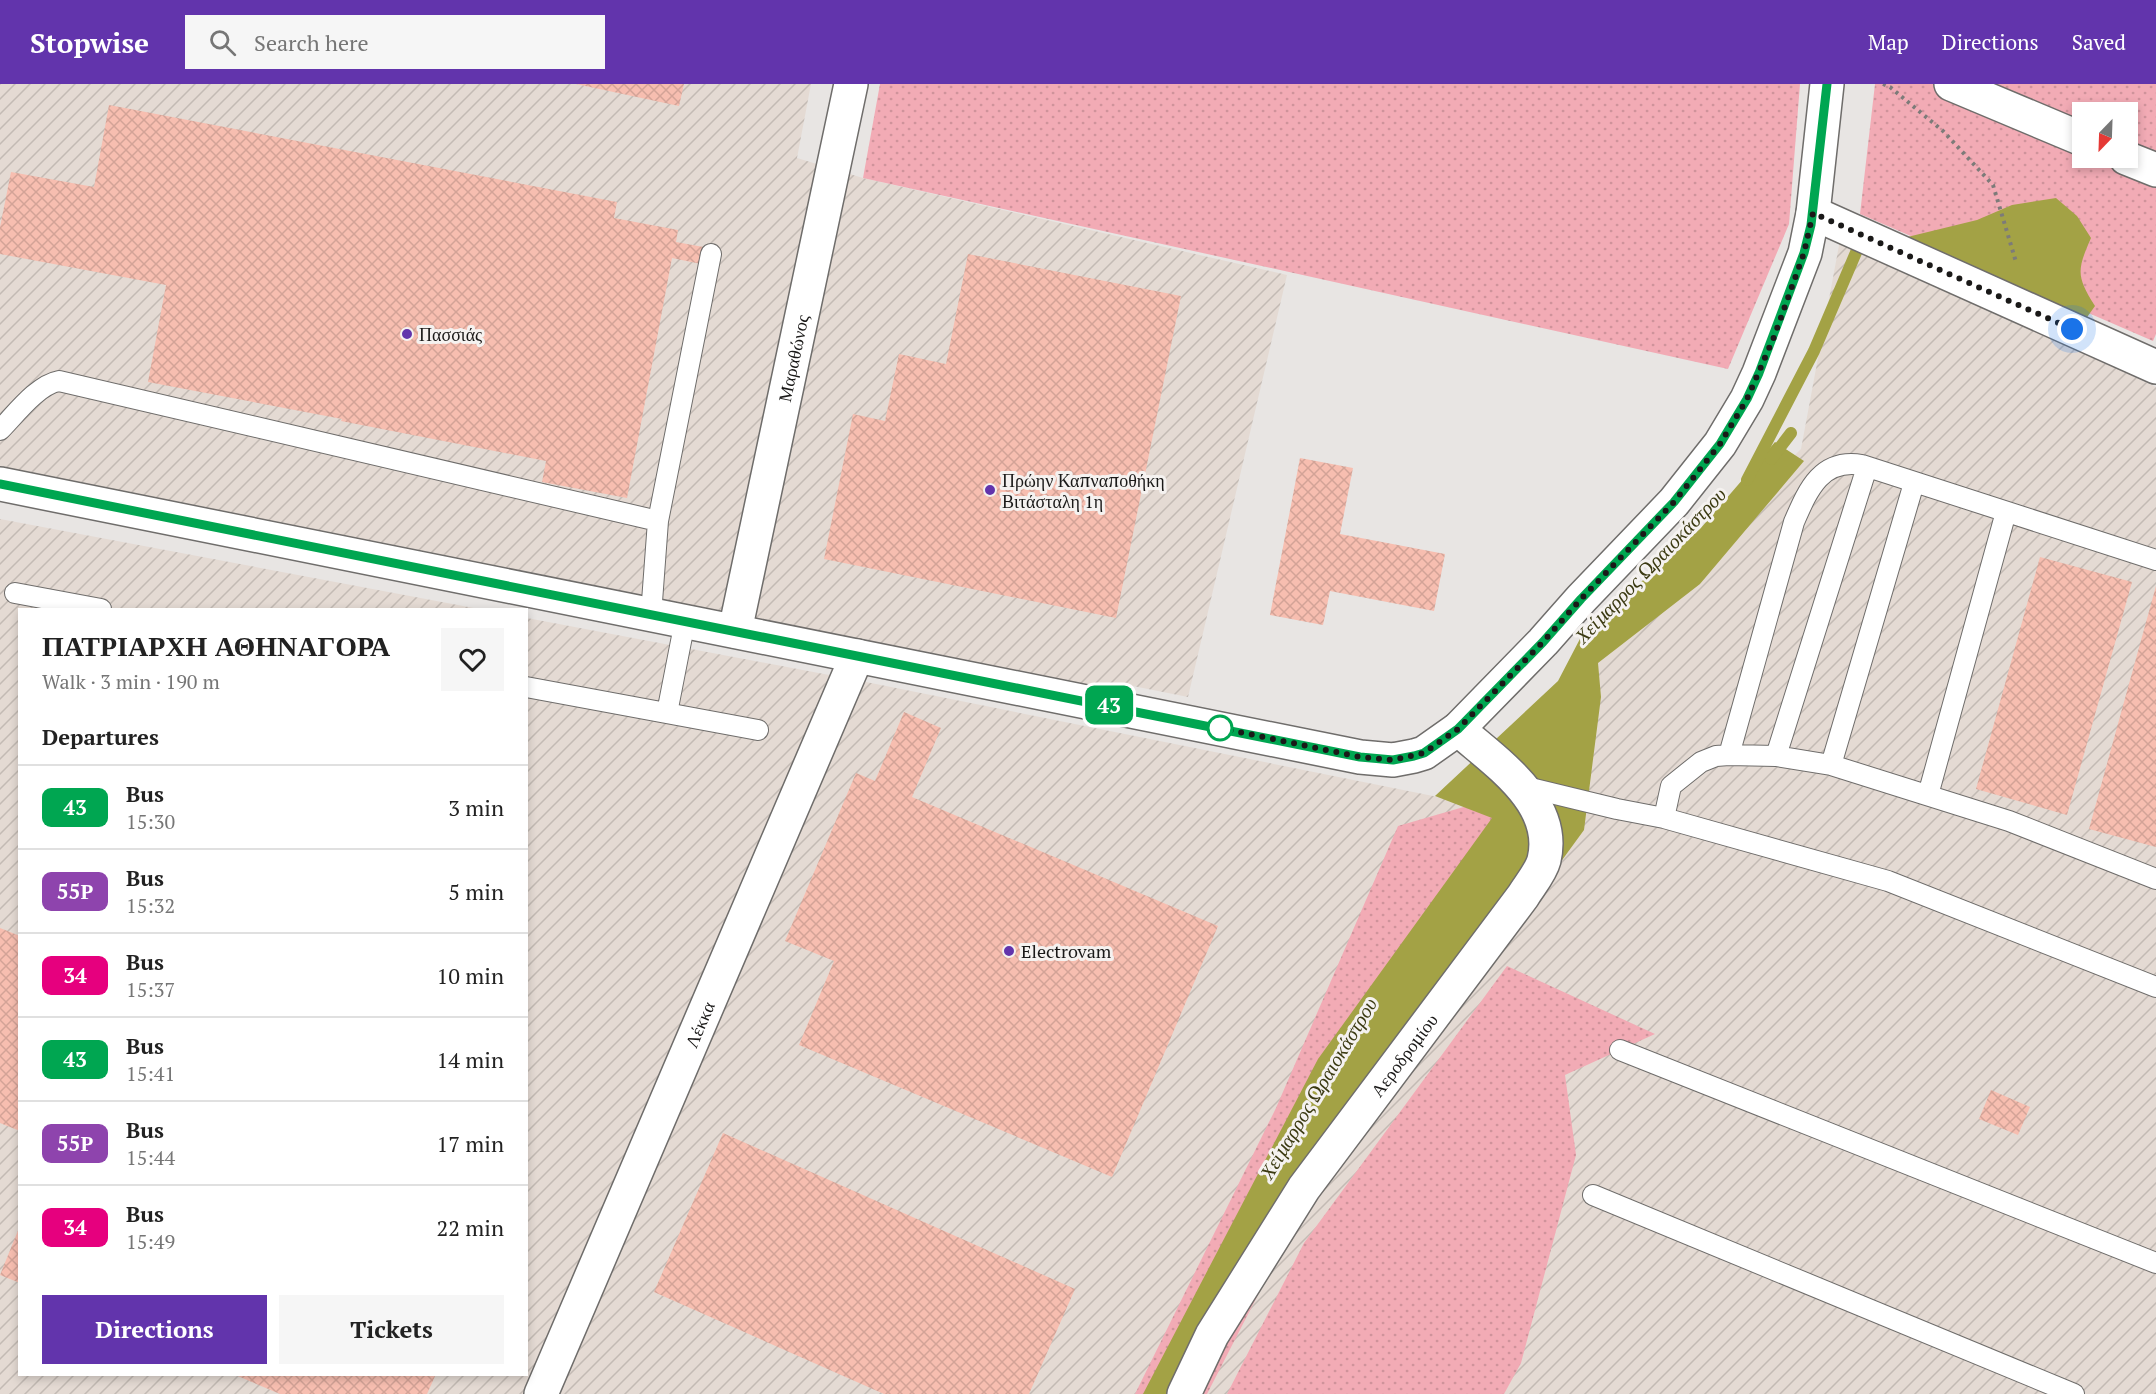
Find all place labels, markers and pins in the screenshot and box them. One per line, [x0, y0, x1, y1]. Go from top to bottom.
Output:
place label: Πασσιάς [419, 322, 482, 346]
marker: Πασσιάς [400, 327, 414, 341]
place label: Πρώην Καπναποθήκη Βιτάσταλη 1η [1002, 468, 1165, 513]
marker: Πρώην Καπναποθήκη Βιτάσταλη 1η [983, 483, 997, 497]
unlabelled marker [1207, 715, 1233, 741]
place label: Electrovam [1021, 939, 1112, 963]
marker: Electrovam [1002, 944, 1016, 958]

